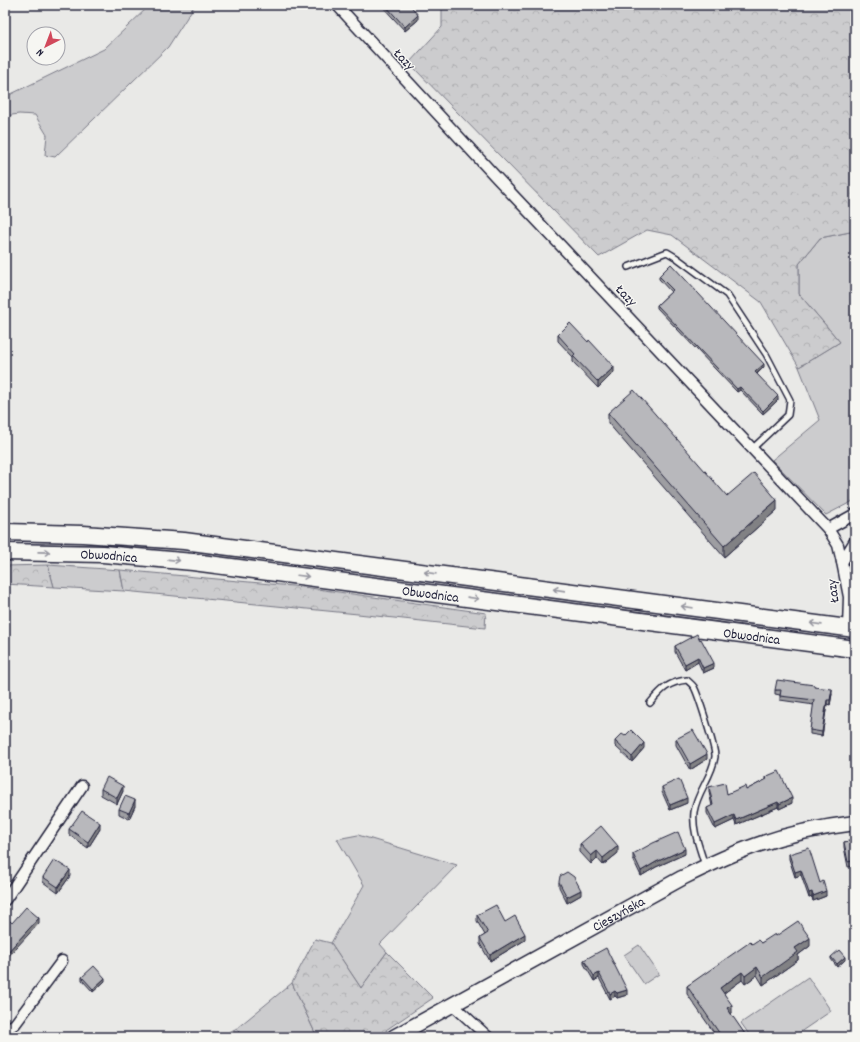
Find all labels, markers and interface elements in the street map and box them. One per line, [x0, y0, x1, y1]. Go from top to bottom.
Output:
north arrow [26, 26, 66, 66]
text: N [33, 44, 48, 60]
street label: Łazy [388, 44, 419, 76]
street label: Łazy [610, 280, 641, 312]
street label: Obwodnica [80, 546, 139, 569]
one-way arrow [37, 548, 50, 556]
one-way arrow [167, 556, 180, 564]
one-way arrow [424, 569, 437, 577]
one-way arrow [296, 572, 309, 580]
street label: Łazy [823, 578, 845, 605]
street label: Obwodnica [401, 582, 460, 609]
one-way arrow [553, 586, 566, 594]
one-way arrow [466, 594, 479, 602]
one-way arrow [681, 603, 694, 611]
one-way arrow [810, 620, 823, 628]
street label: Obwodnica [722, 624, 782, 651]
street label: Cieszyńska [589, 892, 649, 938]

